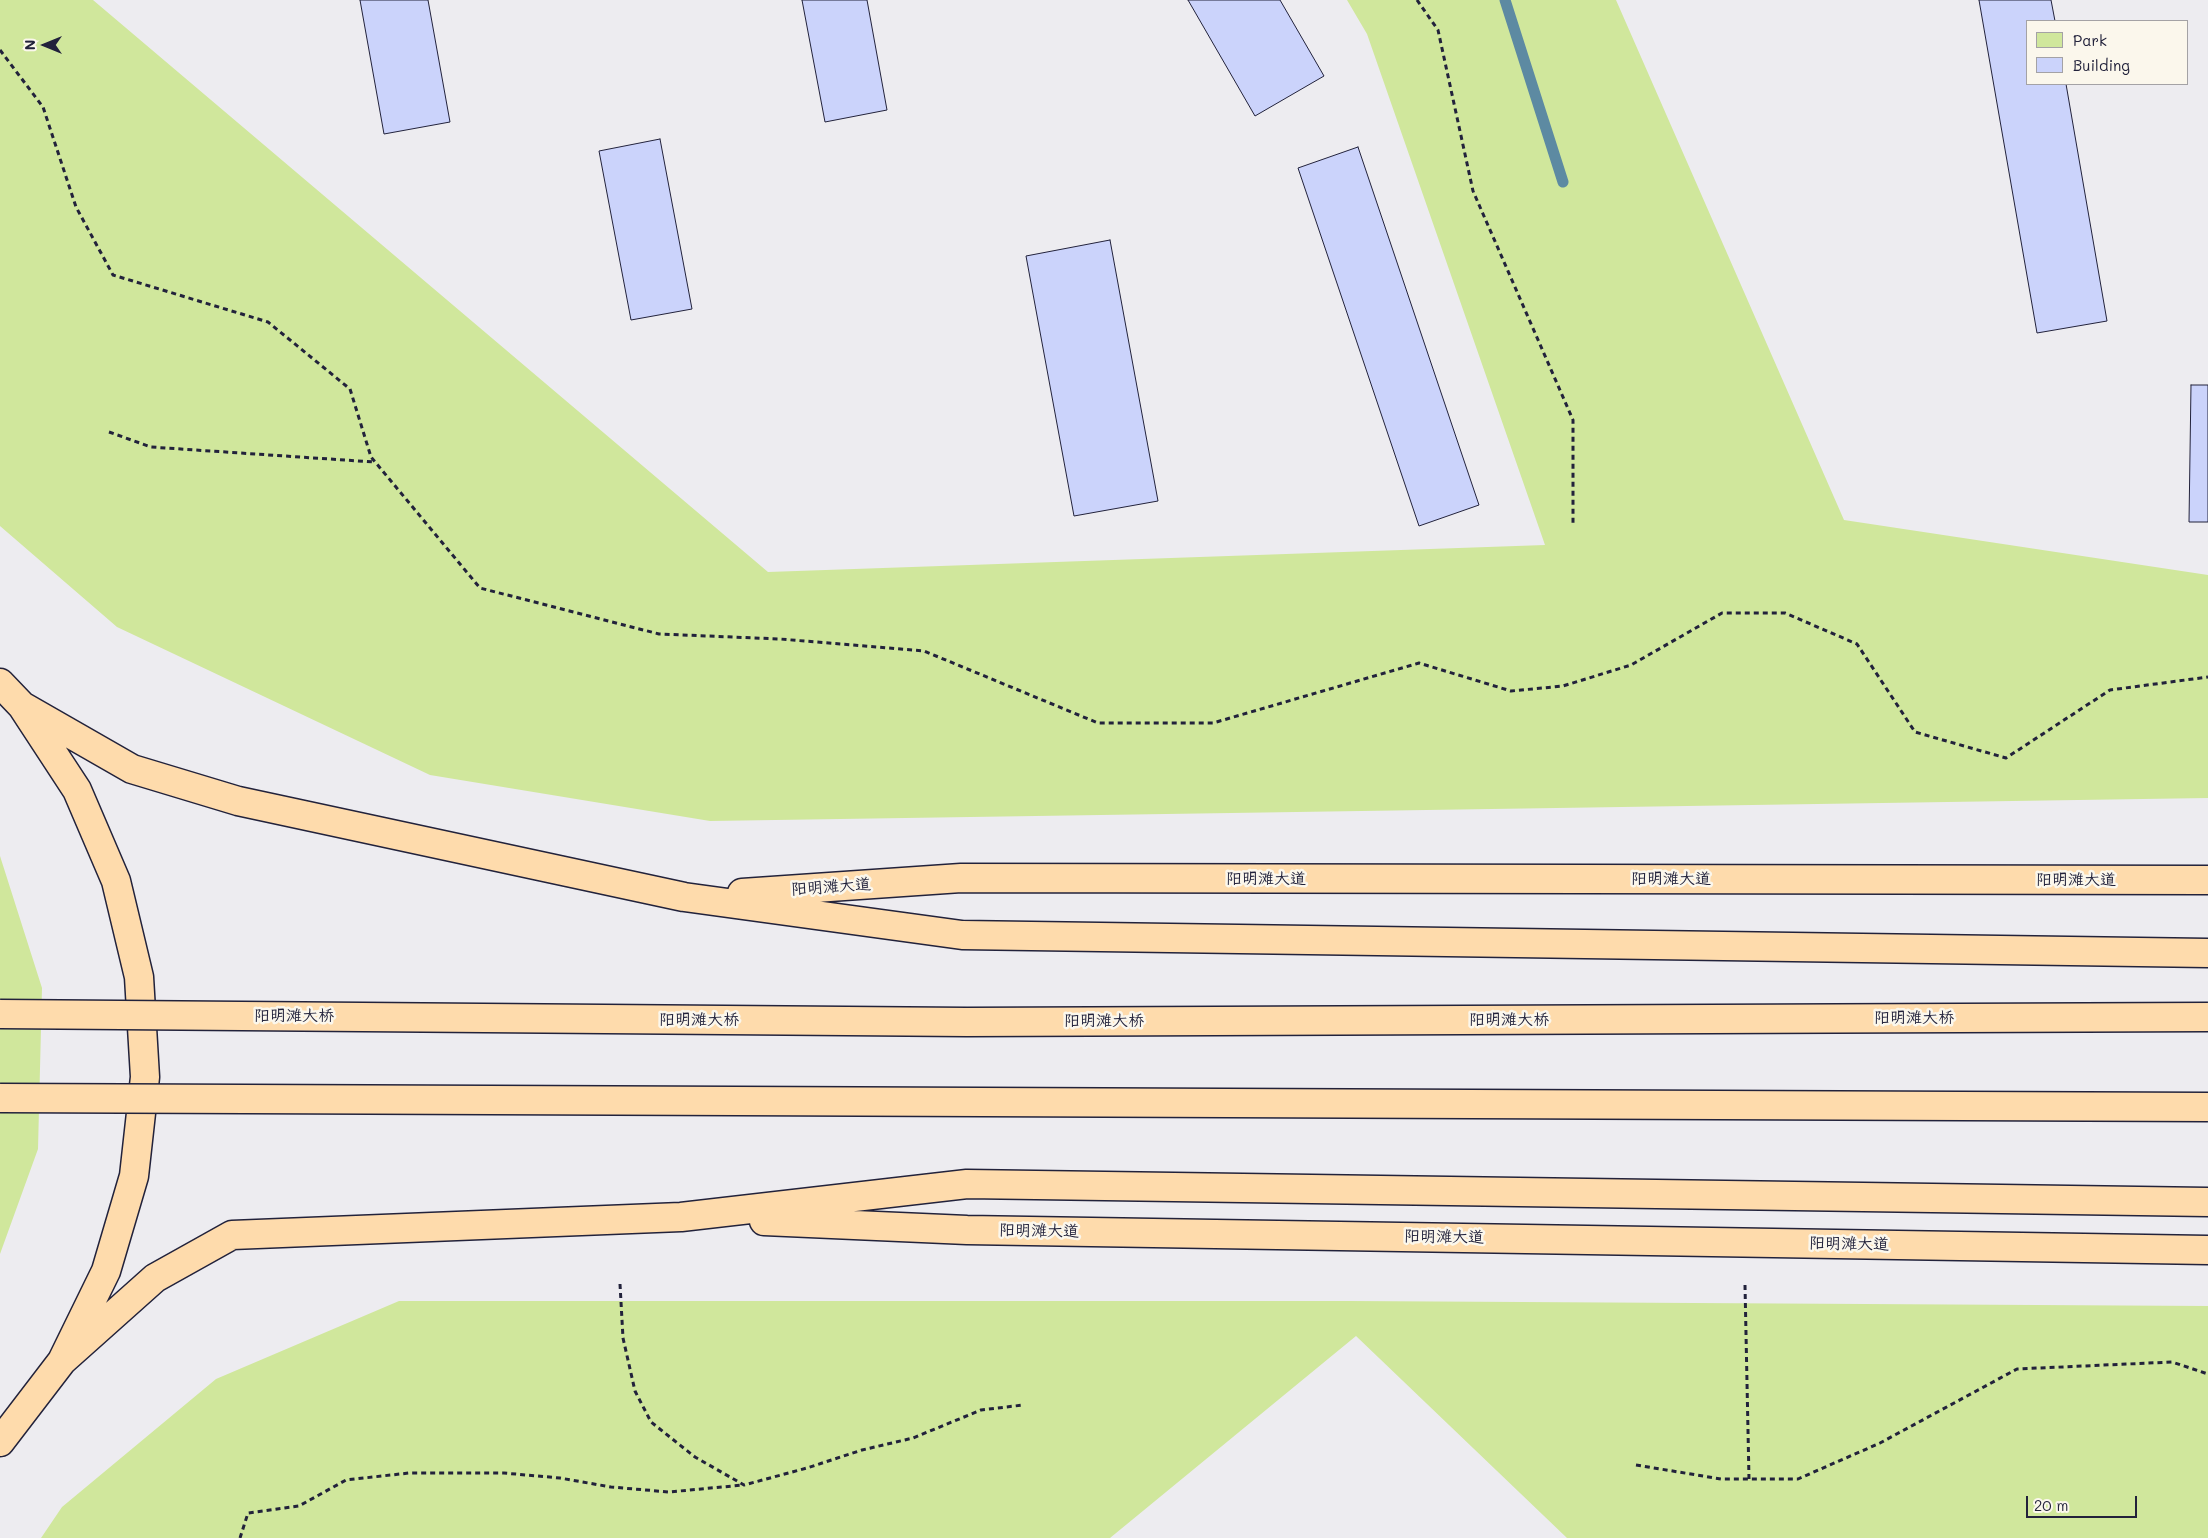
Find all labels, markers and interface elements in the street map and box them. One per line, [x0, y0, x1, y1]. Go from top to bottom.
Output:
north arrow [20, 20, 70, 70]
legend [2026, 20, 2188, 85]
text: Park [2073, 30, 2107, 50]
text: N [20, 40, 39, 50]
text: Building [2073, 55, 2130, 75]
street label: 阳明滩大道 [1226, 869, 1306, 889]
street label: 阳明滩大道 [1631, 869, 1711, 889]
street label: 阳明滩大道 [2036, 870, 2116, 890]
street label: 阳明滩大道 [790, 875, 872, 899]
street label: 阳明滩大桥 [254, 1006, 334, 1026]
street label: 阳明滩大桥 [1874, 1008, 1954, 1028]
street label: 阳明滩大桥 [659, 1010, 739, 1030]
street label: 阳明滩大桥 [1469, 1010, 1549, 1030]
street label: 阳明滩大桥 [1064, 1011, 1144, 1031]
street label: 阳明滩大道 [999, 1221, 1079, 1241]
street label: 阳明滩大道 [1404, 1227, 1484, 1247]
street label: 阳明滩大道 [1809, 1234, 1889, 1254]
scale bar [2028, 1486, 2139, 1518]
text: 20 m [2034, 1495, 2068, 1515]

